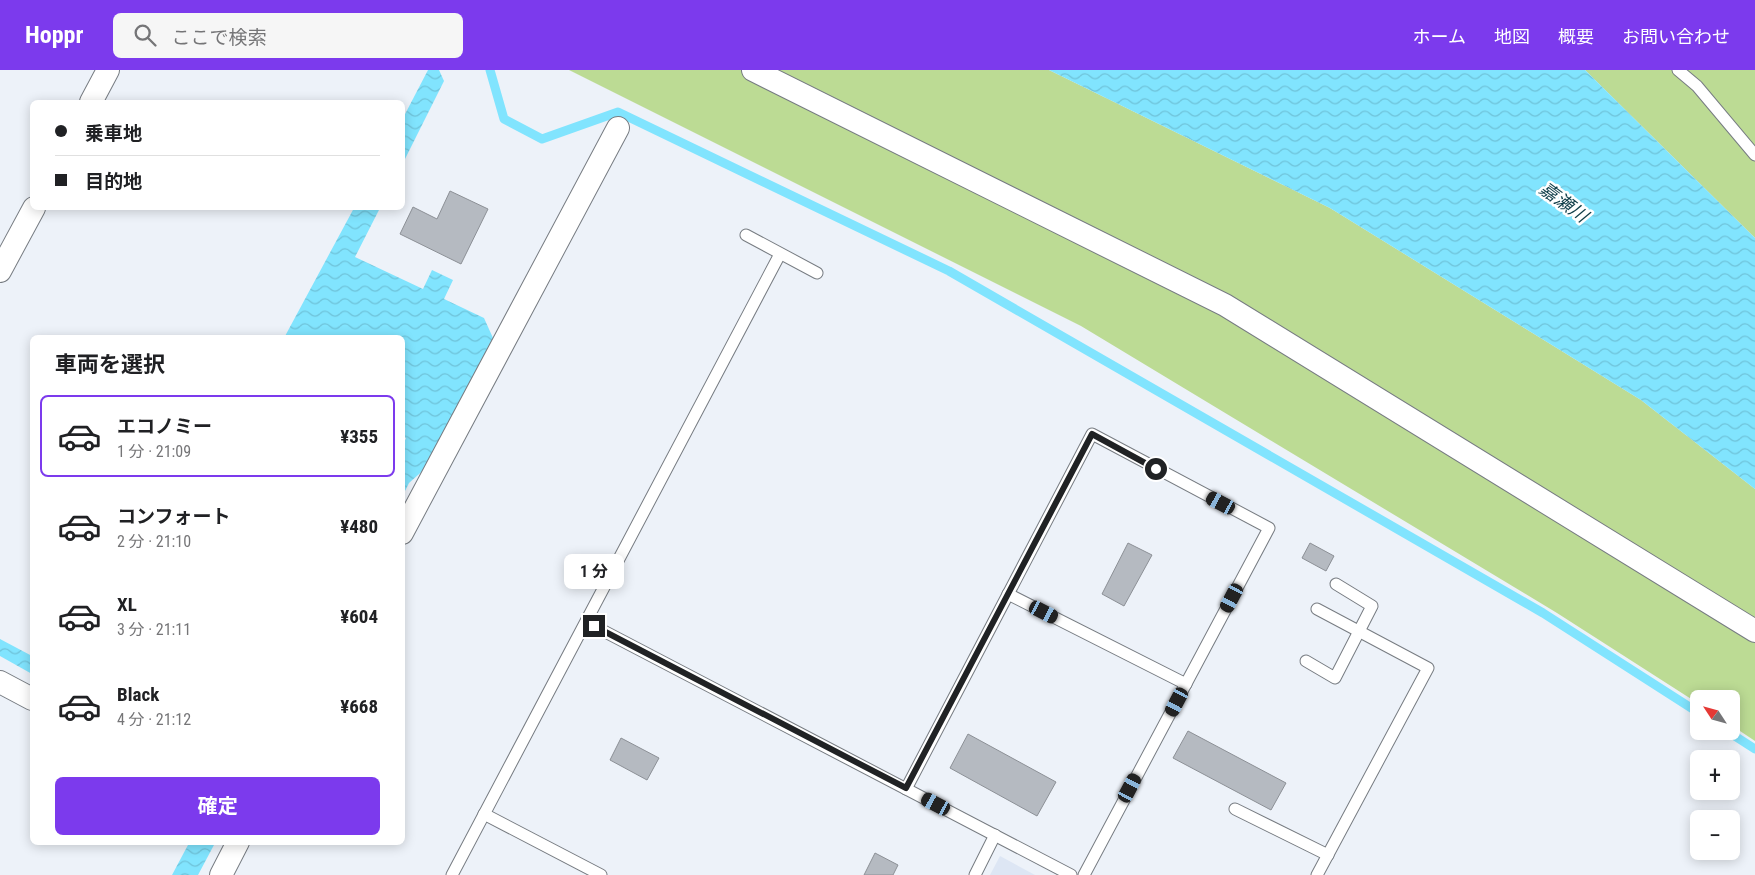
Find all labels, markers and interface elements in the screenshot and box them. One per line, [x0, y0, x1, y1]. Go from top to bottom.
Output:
search box [113, 13, 463, 58]
text: Hoppr [25, 21, 83, 49]
icon: search [131, 21, 159, 49]
text: ここで検索 [171, 26, 266, 49]
text: ホーム [1413, 26, 1466, 47]
text: 地図 [1494, 26, 1530, 47]
text: 概要 [1558, 26, 1594, 47]
text: お問い合わせ [1622, 26, 1730, 47]
text: 乗車地 [85, 122, 142, 145]
text: 目的地 [85, 170, 142, 193]
water label: 嘉瀬川 [1536, 178, 1594, 228]
text: 車両を選択 [55, 352, 165, 377]
icon: car [57, 414, 102, 459]
text: エコノミー [117, 415, 212, 438]
text: ¥355 [340, 425, 378, 448]
text: 1 分 · 21:09 [117, 442, 191, 461]
route start [1145, 458, 1167, 480]
car [1204, 489, 1237, 517]
icon: car [57, 504, 102, 549]
text: コンフォート [117, 505, 230, 528]
text: ¥480 [340, 515, 378, 538]
text: 2 分 · 21:10 [117, 532, 191, 551]
callout: 1 分 [564, 554, 624, 588]
text: 1 分 [580, 562, 608, 581]
car [1218, 581, 1245, 615]
text: XL [117, 593, 137, 616]
icon: car [57, 594, 102, 639]
car [1027, 599, 1060, 625]
text: ¥604 [340, 605, 378, 628]
route end [583, 615, 605, 637]
text: 3 分 · 21:11 [117, 620, 191, 639]
text: Black [117, 683, 159, 706]
icon: car [57, 684, 102, 729]
car [1163, 685, 1190, 719]
north arrow [1690, 690, 1740, 740]
map controls [1690, 690, 1740, 860]
text: ¥668 [340, 695, 378, 718]
text: 4 分 · 21:12 [117, 710, 191, 729]
button: + [1690, 750, 1740, 800]
car [1116, 771, 1143, 805]
button: 確定 [55, 777, 380, 835]
car [919, 790, 952, 818]
button: − [1690, 810, 1740, 860]

